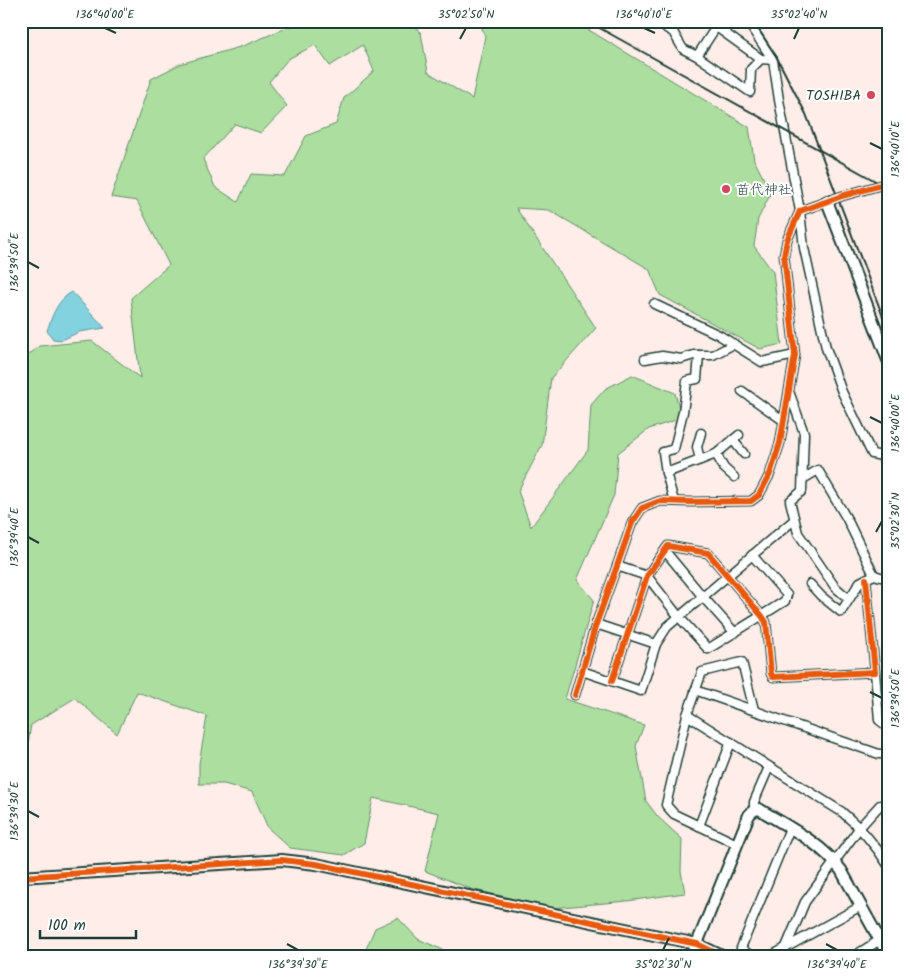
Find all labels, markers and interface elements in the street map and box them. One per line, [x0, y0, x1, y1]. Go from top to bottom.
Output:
text: 136°40'00"E [76, 5, 135, 24]
text: 35°02'50"N [438, 5, 494, 24]
text: 136°40'10"E [616, 5, 673, 24]
text: 35°02'40"N [771, 5, 827, 24]
place label: TOSHIBA [806, 85, 861, 107]
marker: TOSHIBA [865, 89, 877, 101]
text: 136°40'10"E [886, 120, 905, 177]
place label: 苗代神社 [736, 179, 792, 201]
marker: 苗代神社 [720, 183, 732, 195]
text: 136°39'50"E [5, 231, 24, 292]
text: 136°40'00"E [886, 393, 905, 452]
text: 35°02'30"N [886, 492, 905, 550]
text: 136°39'40"E [5, 506, 24, 567]
text: 136°39'50"E [886, 667, 905, 728]
text: 136°39'30"E [5, 780, 24, 841]
scale bar [40, 907, 136, 939]
text: 100 m [48, 914, 86, 938]
text: 136°39'30"E [268, 955, 329, 974]
text: 35°02'30"N [634, 955, 692, 974]
text: 136°39'40"E [807, 955, 868, 974]

